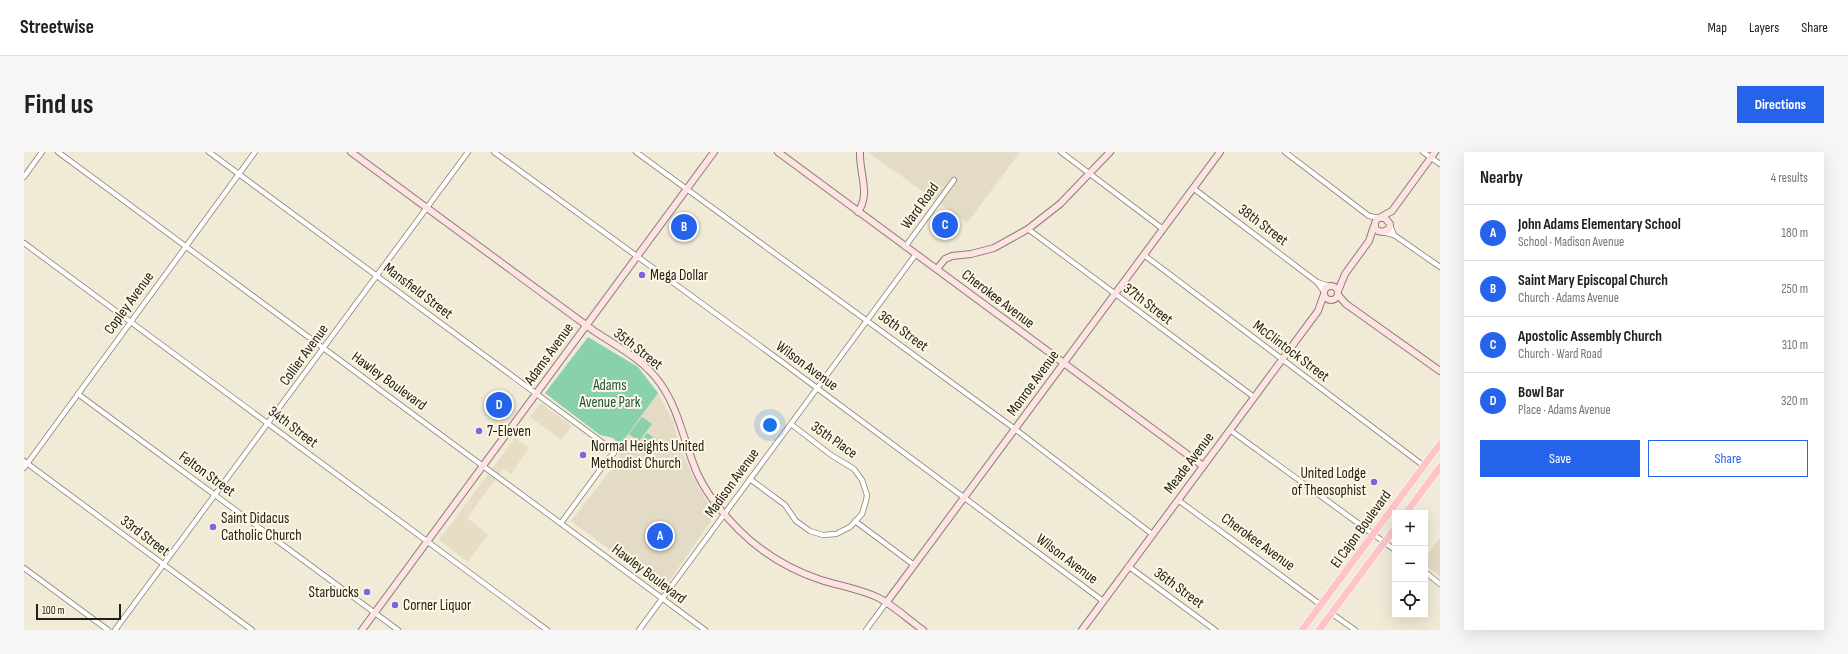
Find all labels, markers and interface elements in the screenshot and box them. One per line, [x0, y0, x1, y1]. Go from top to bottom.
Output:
text: Streetwise [20, 16, 94, 39]
text: Map [1707, 19, 1727, 36]
text: Layers [1749, 19, 1779, 36]
text: Share [1801, 19, 1828, 36]
button: Directions [1737, 86, 1824, 123]
text: Find us [24, 88, 93, 121]
text: Nearby [1480, 168, 1523, 188]
text: 4 results [1771, 170, 1808, 186]
street label: Ward Road [897, 179, 943, 233]
street label: 38th Street [1234, 200, 1292, 250]
pin: C [932, 210, 958, 240]
pin: B [671, 212, 697, 242]
text: John Adams Elementary School [1518, 215, 1681, 234]
text: A [1490, 225, 1496, 241]
text: 180 m [1782, 225, 1808, 241]
text: School · Madison Avenue [1518, 234, 1624, 250]
street label: Mansfield Street [379, 259, 457, 324]
street label: Cherokee Avenue [958, 265, 1038, 333]
place label: Mega Dollar [650, 266, 709, 285]
street label: Copley Avenue [100, 268, 158, 338]
marker: Mega Dollar [637, 270, 647, 280]
text: Saint Mary Episcopal Church [1518, 271, 1668, 290]
street label: 37th Street [1119, 279, 1177, 329]
text: B [1490, 281, 1496, 297]
text: 250 m [1781, 281, 1808, 297]
text: Church · Adams Avenue [1518, 290, 1619, 306]
street label: 36th Street [874, 306, 932, 356]
street label: McClintock Street [1249, 316, 1333, 386]
street label: Adams Avenue [519, 319, 578, 390]
street label: Collier Avenue [275, 321, 333, 389]
street label: 35th Street [610, 324, 667, 374]
text: Apostolic Assembly Church [1518, 327, 1662, 346]
street label: Wilson Avenue [772, 337, 842, 395]
text: C [1490, 337, 1496, 353]
text: 310 m [1782, 337, 1808, 353]
street label: Monroe Avenue [1003, 346, 1063, 420]
text: Church · Ward Road [1518, 346, 1602, 362]
street label: Hawley Boulevard [348, 347, 430, 415]
park label: Adams Avenue Park [578, 376, 641, 412]
text: Bowl Bar [1518, 383, 1564, 402]
pin: D [486, 390, 512, 420]
text: D [1490, 393, 1496, 409]
text: 320 m [1781, 393, 1808, 409]
street label: 34th Street [264, 402, 322, 452]
text: Place · Adams Avenue [1518, 402, 1611, 418]
your location [760, 415, 780, 435]
street label: 35th Place [807, 417, 861, 463]
place label: 7-Eleven [487, 422, 531, 441]
marker: 7-Eleven [474, 426, 484, 436]
street label: Meade Avenue [1160, 429, 1218, 497]
place label: Normal Heights United Methodist Church [591, 437, 704, 473]
button: Save [1480, 440, 1640, 477]
button: Share [1648, 440, 1808, 477]
street label: Madison Avenue [701, 445, 763, 521]
street label: Felton Street [175, 447, 239, 501]
marker: Normal Heights United Methodist Church [578, 450, 588, 460]
place label: United Lodge of Theosophist [1291, 464, 1366, 500]
marker: United Lodge of Theosophist [1369, 477, 1379, 487]
street label: El Cajon Boulevard [1326, 486, 1396, 572]
place label: Saint Didacus Catholic Church [221, 509, 302, 545]
street label: Cherokee Avenue [1217, 509, 1299, 575]
map controls [1392, 510, 1428, 618]
button: + [1392, 510, 1428, 546]
street label: 33rd Street [117, 511, 174, 561]
pin: A [647, 521, 673, 551]
marker: Saint Didacus Catholic Church [208, 522, 218, 532]
street label: Wilson Avenue [1032, 530, 1102, 588]
street label: Hawley Boulevard [608, 540, 690, 608]
button: − [1392, 546, 1428, 582]
street label: 36th Street [1150, 563, 1208, 613]
button: locate [1392, 582, 1428, 618]
place label: Starbucks [309, 583, 359, 602]
marker: Starbucks [362, 587, 372, 597]
place label: Corner Liquor [403, 596, 472, 615]
marker: Corner Liquor [390, 600, 400, 610]
scale bar [36, 602, 121, 621]
text: 100 m [42, 604, 64, 617]

